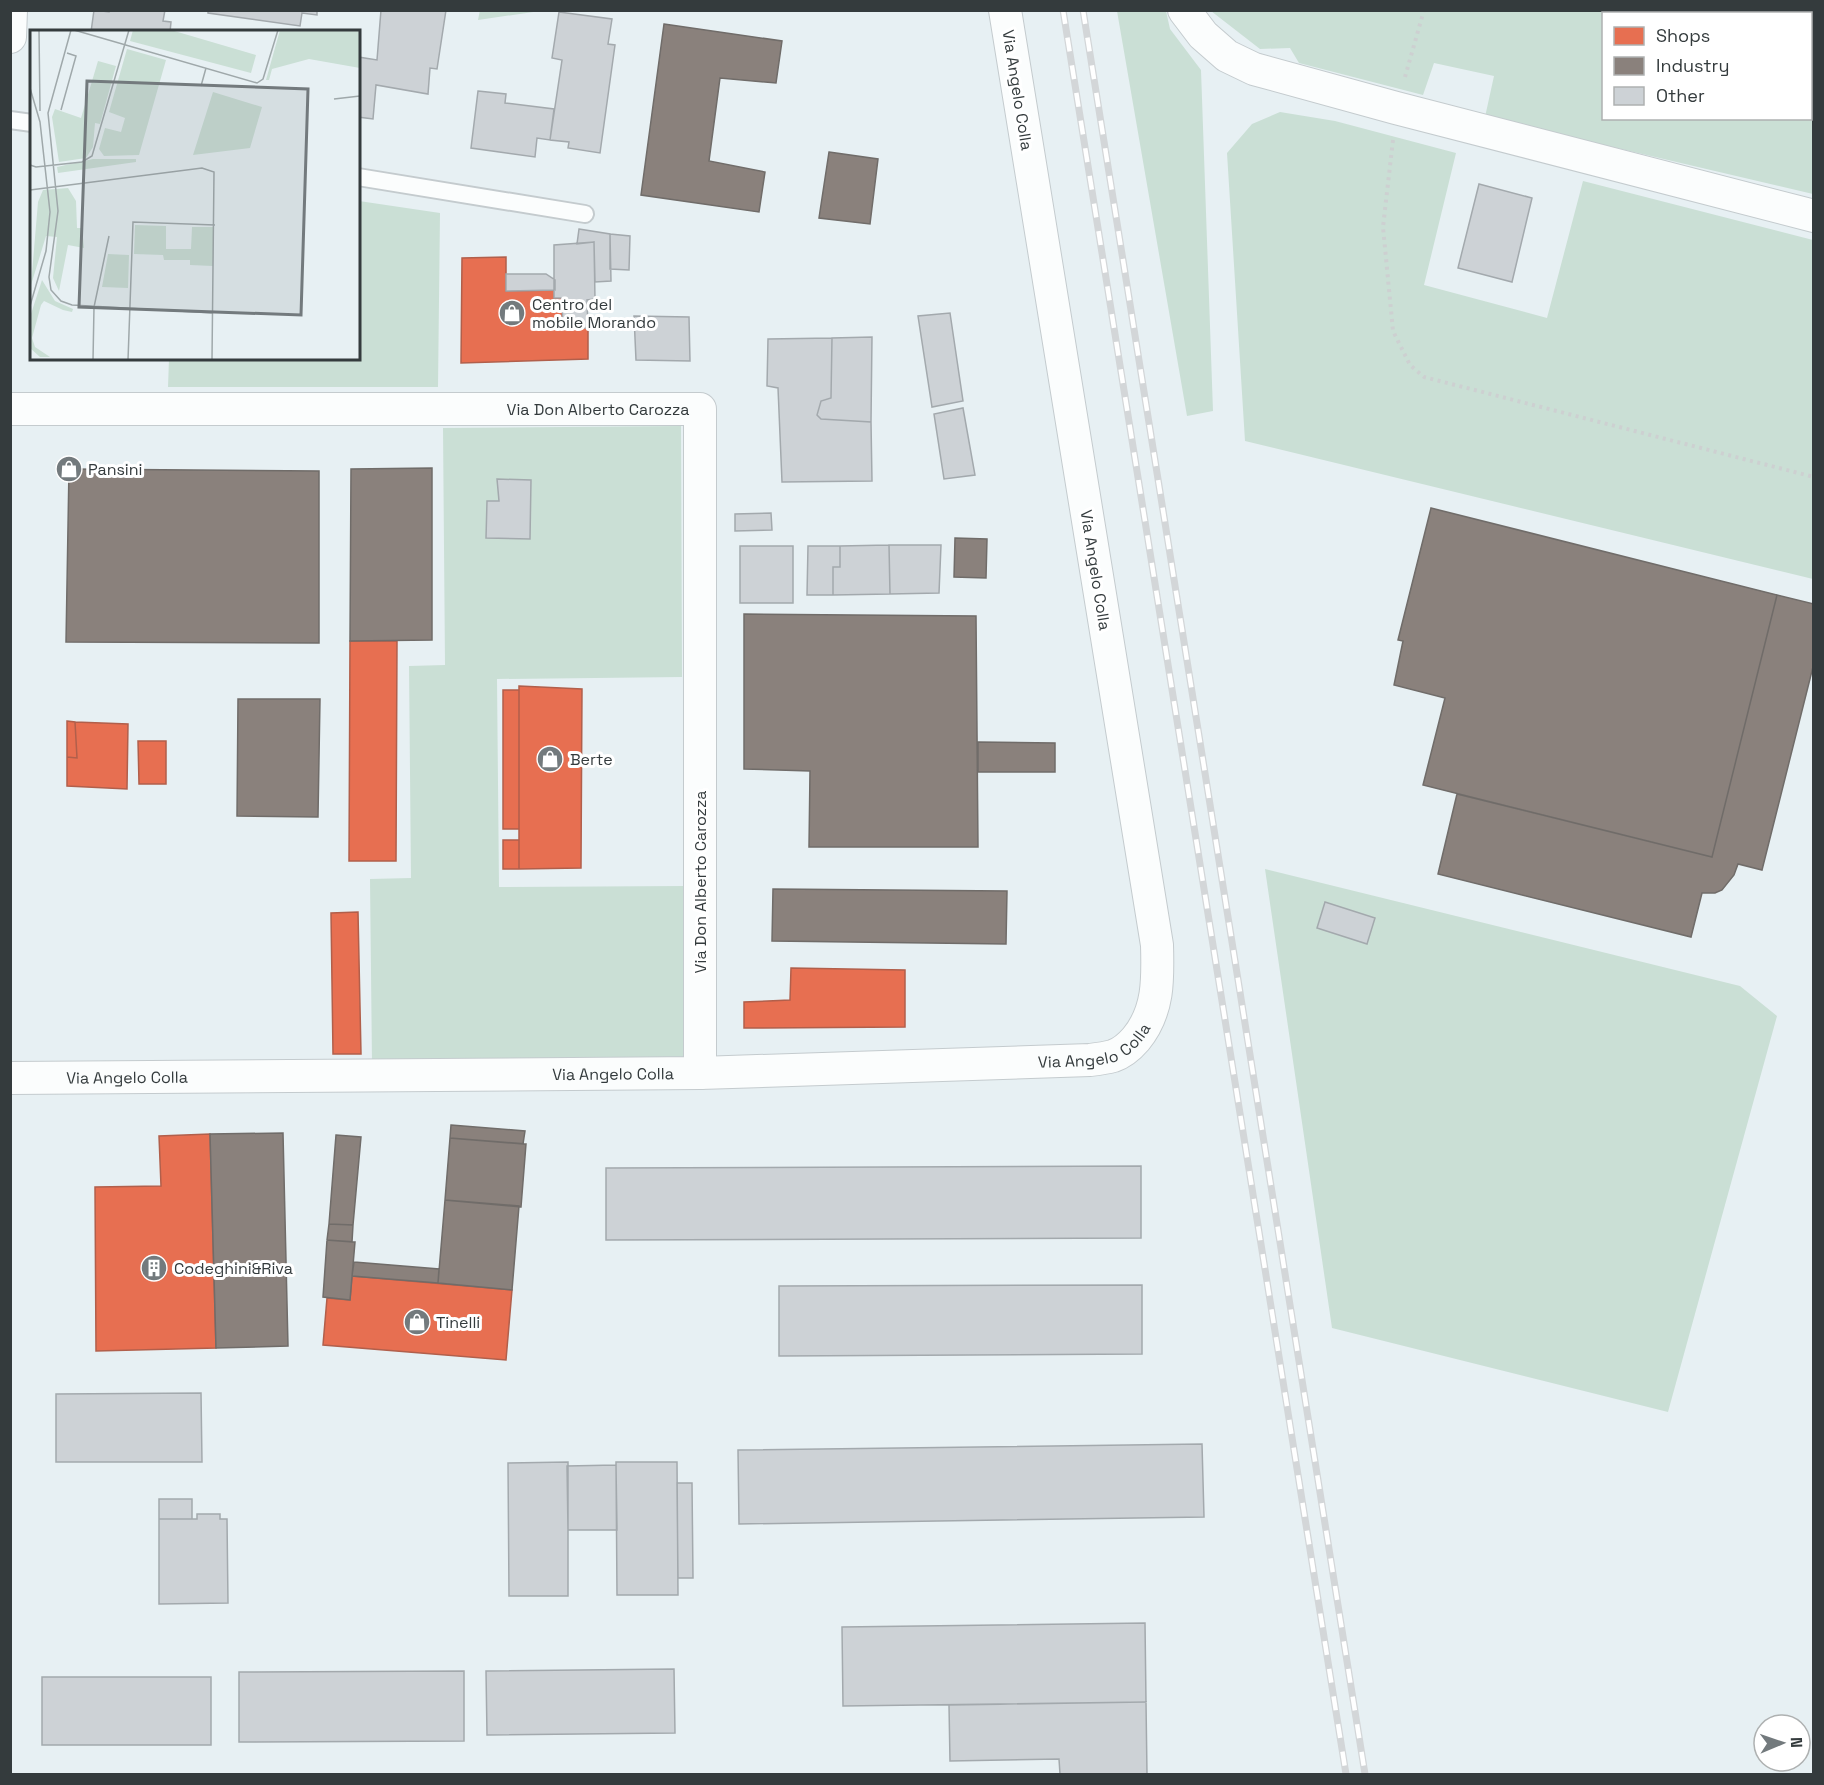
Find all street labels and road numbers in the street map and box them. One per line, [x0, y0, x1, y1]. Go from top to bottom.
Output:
street label: Via Angelo Colla [998, 28, 1037, 152]
street label: Via Don Alberto Carozza [506, 399, 690, 420]
street label: Via Angelo Colla [1076, 508, 1115, 632]
street label: Via Don Alberto Carozza [690, 791, 711, 973]
street label: Via Angelo Colla [1038, 1019, 1155, 1073]
street label: Via Angelo Colla [552, 1063, 674, 1085]
street label: Via Angelo Colla [66, 1067, 188, 1089]

